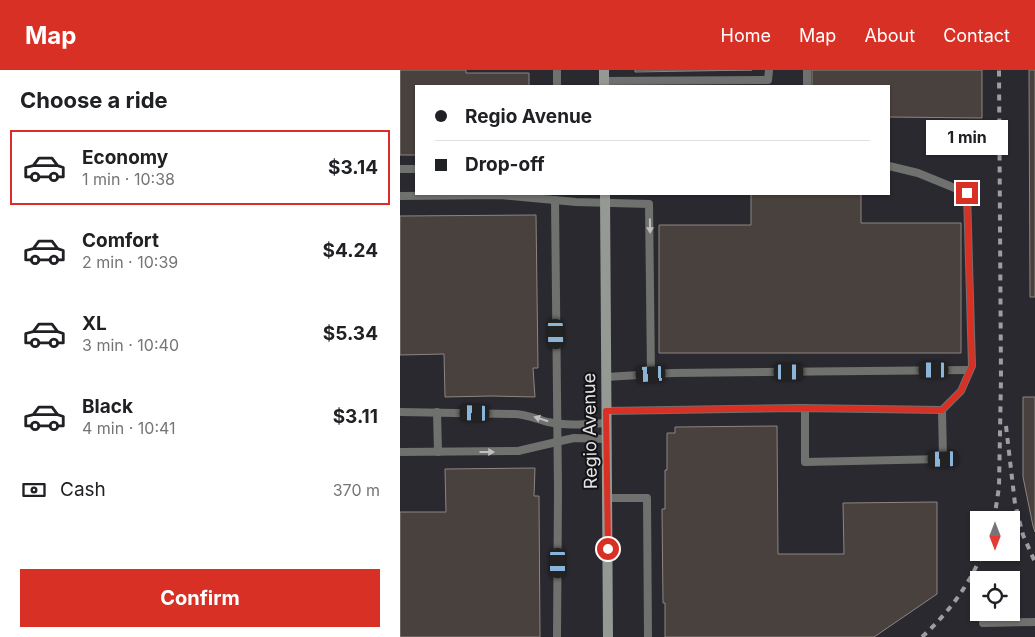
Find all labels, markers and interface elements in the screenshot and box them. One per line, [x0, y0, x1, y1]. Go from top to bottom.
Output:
text: Map [25, 21, 76, 50]
text: Home [721, 25, 771, 46]
text: Map [799, 25, 836, 46]
text: About [864, 25, 915, 46]
text: Contact [943, 25, 1010, 46]
text: Choose a ride [20, 87, 168, 113]
text: Regio Avenue [465, 105, 592, 128]
callout: 1 min [926, 121, 1008, 156]
text: 1 min [947, 127, 987, 147]
icon: car [22, 145, 67, 190]
text: Economy [82, 146, 168, 169]
text: Drop-off [465, 153, 545, 176]
text: $3.14 [328, 156, 378, 179]
text: 1 min · 10:38 [82, 169, 175, 189]
route end [956, 182, 978, 204]
one-way arrow [646, 218, 654, 234]
icon: car [22, 228, 67, 273]
text: Comfort [82, 229, 159, 252]
text: $4.24 [322, 239, 378, 262]
text: 2 min · 10:39 [82, 252, 178, 272]
icon: car [22, 311, 67, 356]
text: XL [82, 312, 107, 335]
car [548, 319, 563, 349]
text: $5.34 [323, 322, 378, 345]
text: 3 min · 10:40 [82, 335, 179, 355]
car [919, 363, 949, 378]
car [774, 365, 804, 380]
car [635, 366, 666, 382]
street label: Regio Avenue [578, 373, 601, 489]
icon: car [22, 394, 67, 439]
text: Black [82, 395, 133, 418]
text: $3.11 [333, 405, 378, 428]
car [459, 405, 490, 421]
one-way arrow [533, 415, 548, 422]
text: 4 min · 10:41 [82, 418, 176, 438]
one-way arrow [479, 448, 495, 456]
car [927, 451, 958, 467]
icon: cash [20, 476, 48, 504]
text: Cash [60, 478, 106, 501]
text: 370 m [333, 480, 380, 500]
north arrow [970, 511, 1020, 561]
map controls [970, 511, 1020, 621]
route start [597, 538, 619, 560]
car [550, 548, 565, 578]
button: Confirm [20, 569, 380, 627]
button: locate [970, 571, 1020, 621]

